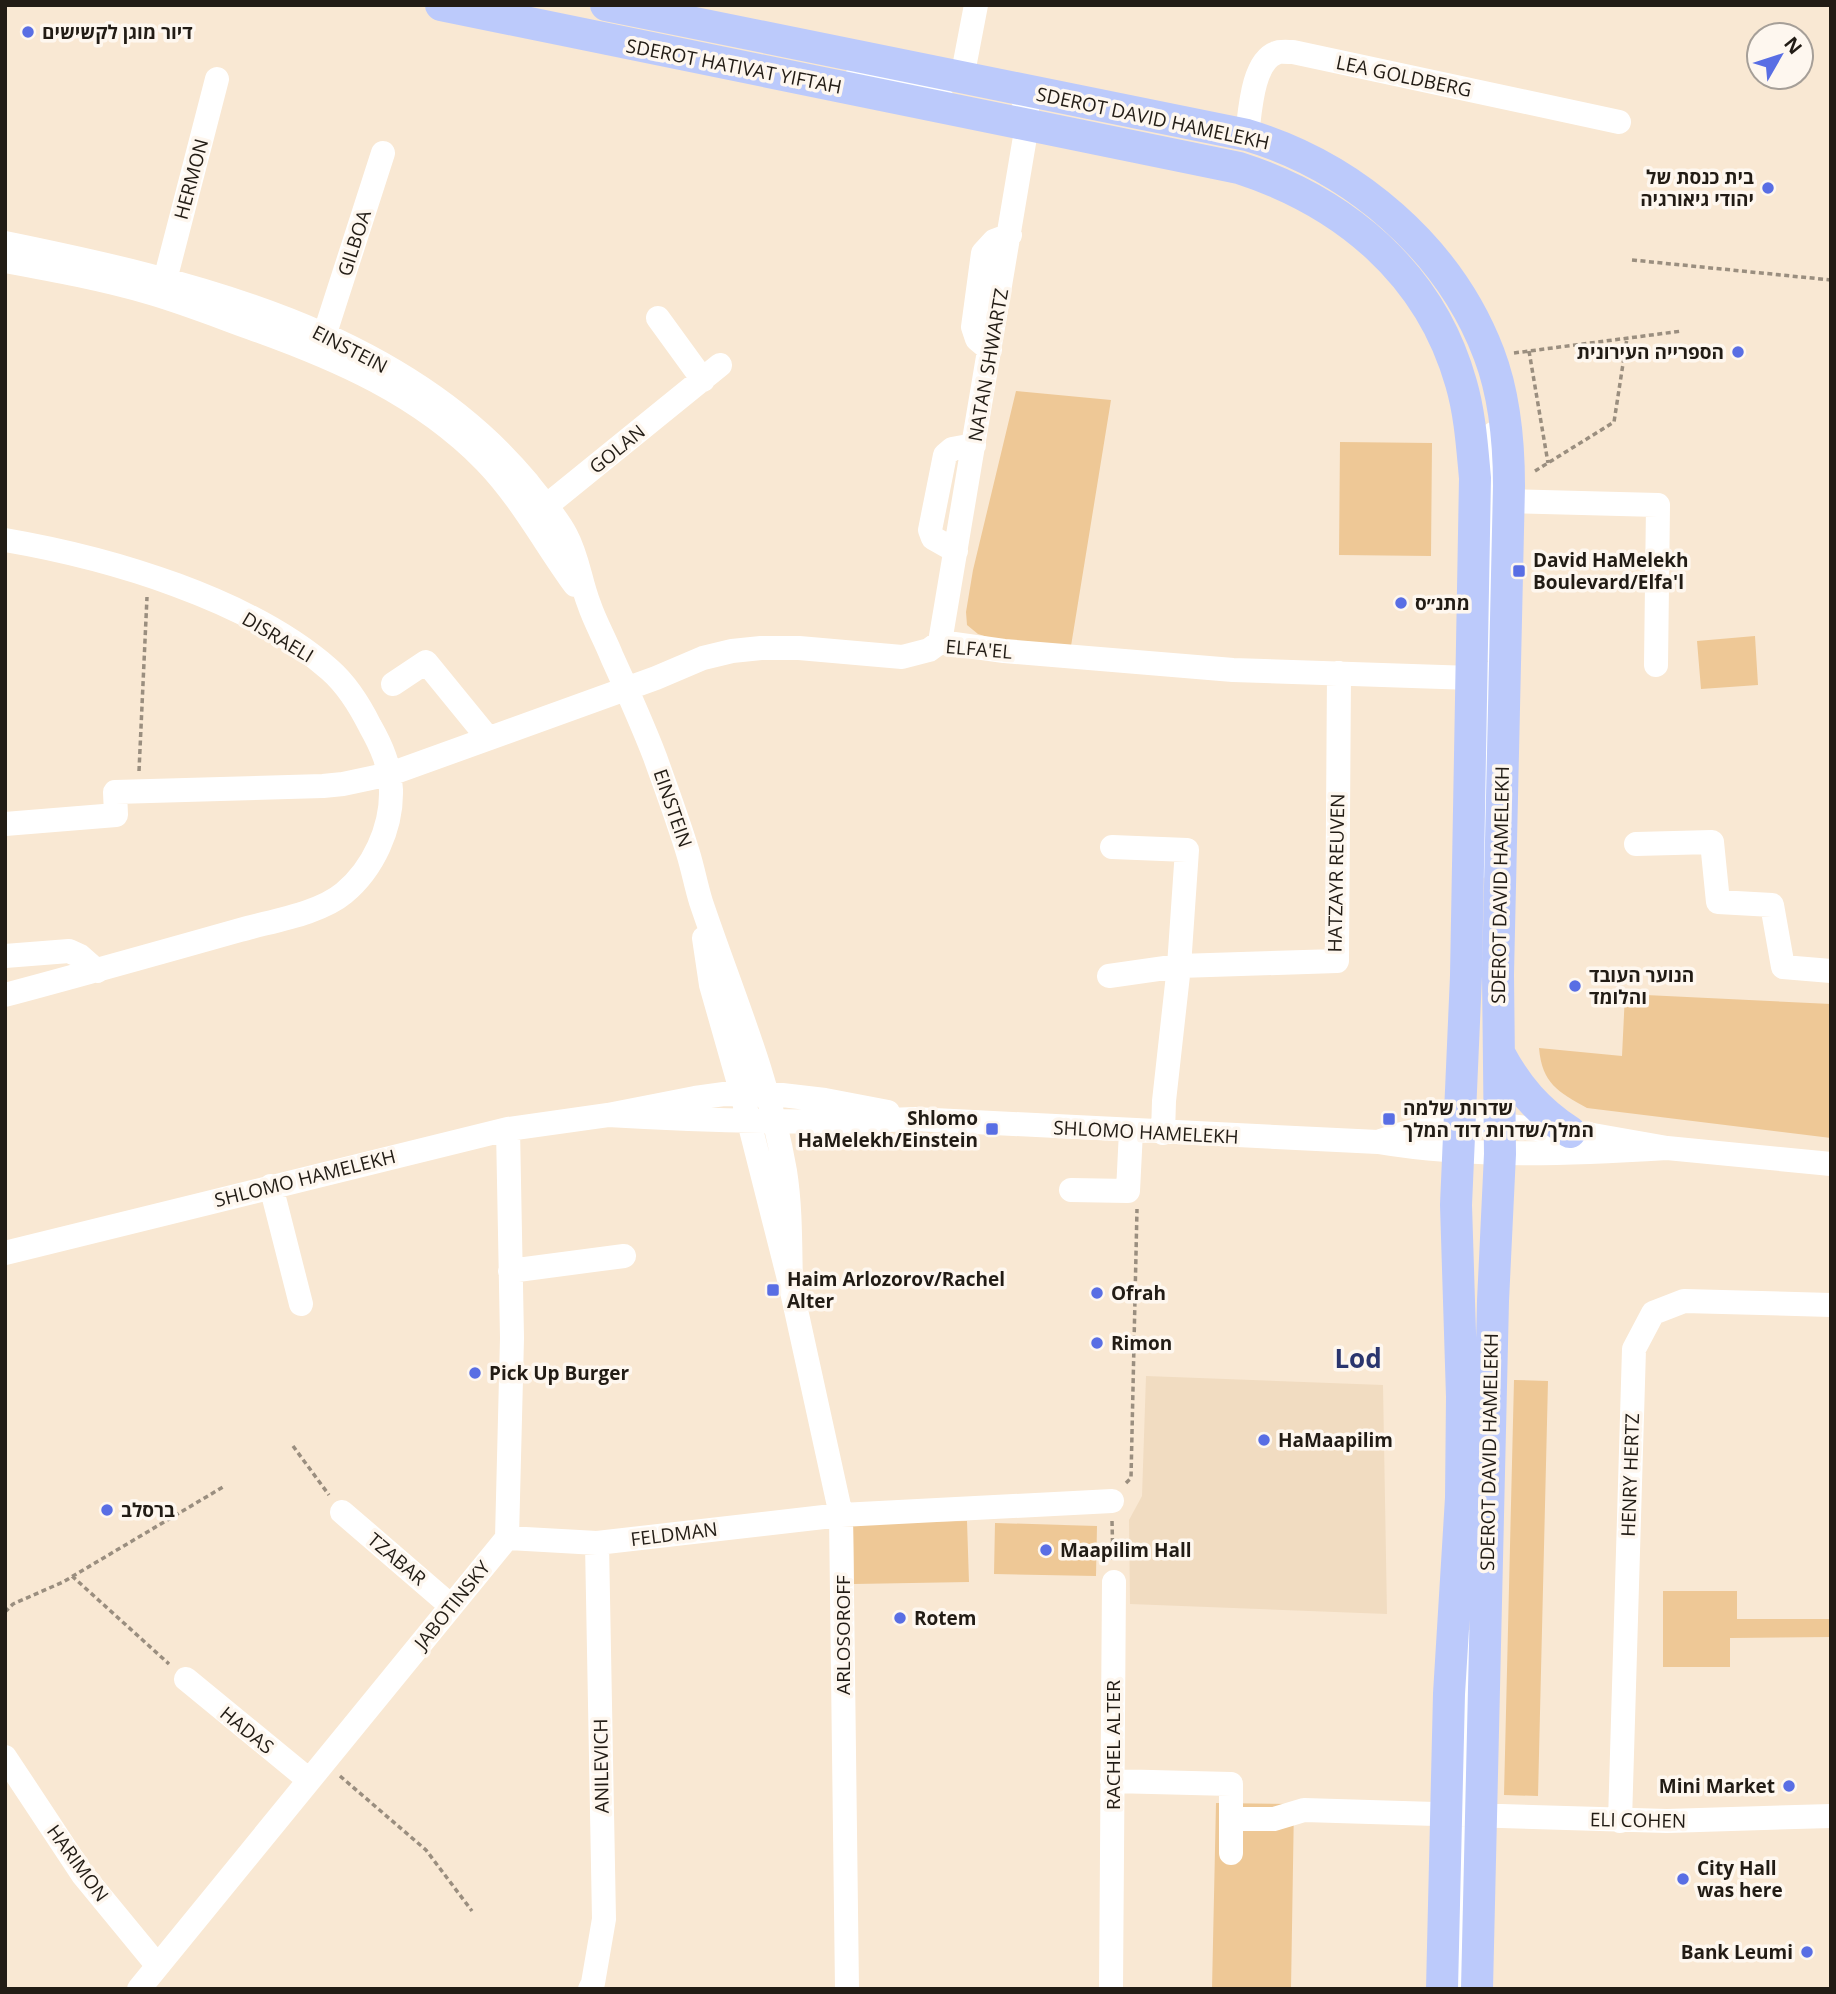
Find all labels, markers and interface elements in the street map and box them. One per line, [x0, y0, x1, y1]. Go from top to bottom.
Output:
place label: דיור מוגן לקשישים [42, 19, 193, 45]
north arrow [1745, 21, 1815, 91]
marker: דיור מוגן לקשישים [20, 24, 36, 40]
text: N [1778, 31, 1808, 59]
street label: SDEROT HATIVAT YIFTAH [624, 32, 844, 100]
street label: LEA GOLDBERG [1334, 49, 1474, 103]
street label: SDEROT DAVID HAMELEKH [1034, 81, 1272, 155]
street label: HERMON [168, 136, 214, 222]
place label: בית כנסת של יהודי גיאורגיה [1640, 164, 1754, 212]
marker: בית כנסת של יהודי גיאורגיה [1760, 180, 1776, 196]
street label: GILBOA [331, 207, 377, 279]
street label: NATAN SHWARTZ [962, 286, 1014, 444]
street label: EINSTEIN [308, 319, 392, 379]
place label: הספרייה העירונית [1577, 339, 1724, 365]
marker: הספרייה העירונית [1730, 344, 1746, 360]
street label: GOLAN [584, 418, 650, 480]
place label: David HaMelekh Boulevard/Elfa'l [1533, 547, 1689, 595]
marker: David HaMelekh Boulevard/Elfa'l [1511, 563, 1527, 579]
place label: מתנ״ס [1415, 590, 1470, 616]
marker: מתנ״ס [1393, 595, 1409, 611]
street label: DISRAELI [237, 606, 319, 668]
street label: ELFA'EL [945, 633, 1014, 665]
street label: EINSTEIN [647, 765, 699, 851]
street label: SDEROT DAVID HAMELEKH [1485, 766, 1515, 1004]
street label: HATZAYR REUVEN [1322, 793, 1350, 953]
place label: הנוער העובד והלומד [1589, 962, 1694, 1010]
marker: הנוער העובד והלומד [1567, 978, 1583, 994]
place label: שדרות שלמה המלך/שדרות דוד המלך [1403, 1095, 1594, 1143]
place label: Shlomo HaMelekh/Einstein [798, 1105, 978, 1153]
marker: שדרות שלמה המלך/שדרות דוד המלך [1381, 1111, 1397, 1127]
street label: SHLOMO HAMELEKH [1053, 1114, 1239, 1150]
marker: Shlomo HaMelekh/Einstein [984, 1121, 1000, 1137]
street label: SHLOMO HAMELEKH [212, 1143, 398, 1213]
place label: Haim Arlozorov/Rachel Alter [787, 1266, 1005, 1314]
place label: Ofrah [1111, 1280, 1166, 1306]
marker: Haim Arlozorov/Rachel Alter [765, 1282, 781, 1298]
marker: Ofrah [1089, 1285, 1105, 1301]
place label: Rimon [1111, 1330, 1172, 1356]
street label: SDEROT DAVID HAMELEKH [1474, 1333, 1504, 1571]
marker: Rimon [1089, 1335, 1105, 1351]
district label: Lod [1334, 1340, 1382, 1376]
place label: Pick Up Burger [489, 1360, 629, 1386]
marker: Pick Up Burger [467, 1365, 483, 1381]
street label: HENRY HERTZ [1615, 1413, 1645, 1537]
place label: HaMaapilim [1278, 1427, 1393, 1453]
marker: HaMaapilim [1256, 1432, 1272, 1448]
place label: ברסלב [121, 1497, 175, 1523]
marker: ברסלב [99, 1502, 115, 1518]
street label: FELDMAN [629, 1516, 719, 1552]
street label: TZABAR [362, 1527, 432, 1591]
place label: Maapilim Hall [1060, 1537, 1192, 1563]
marker: Maapilim Hall [1038, 1542, 1054, 1558]
street label: JABOTINSKY [407, 1555, 496, 1656]
street label: ARLOSOROFF [830, 1575, 856, 1695]
place label: Rotem [914, 1605, 976, 1631]
marker: Rotem [892, 1610, 908, 1626]
street label: RACHEL ALTER [1100, 1680, 1126, 1810]
street label: HADAS [215, 1700, 279, 1760]
street label: ANILEVICH [587, 1718, 615, 1814]
place label: Mini Market [1659, 1773, 1775, 1799]
marker: Mini Market [1781, 1778, 1797, 1794]
street label: ELI COHEN [1590, 1806, 1686, 1834]
street label: HARIMON [41, 1819, 115, 1907]
place label: City Hall was here [1697, 1855, 1783, 1903]
marker: City Hall was here [1675, 1871, 1691, 1887]
place label: Bank Leumi [1681, 1939, 1793, 1965]
marker: Bank Leumi [1799, 1944, 1815, 1960]

